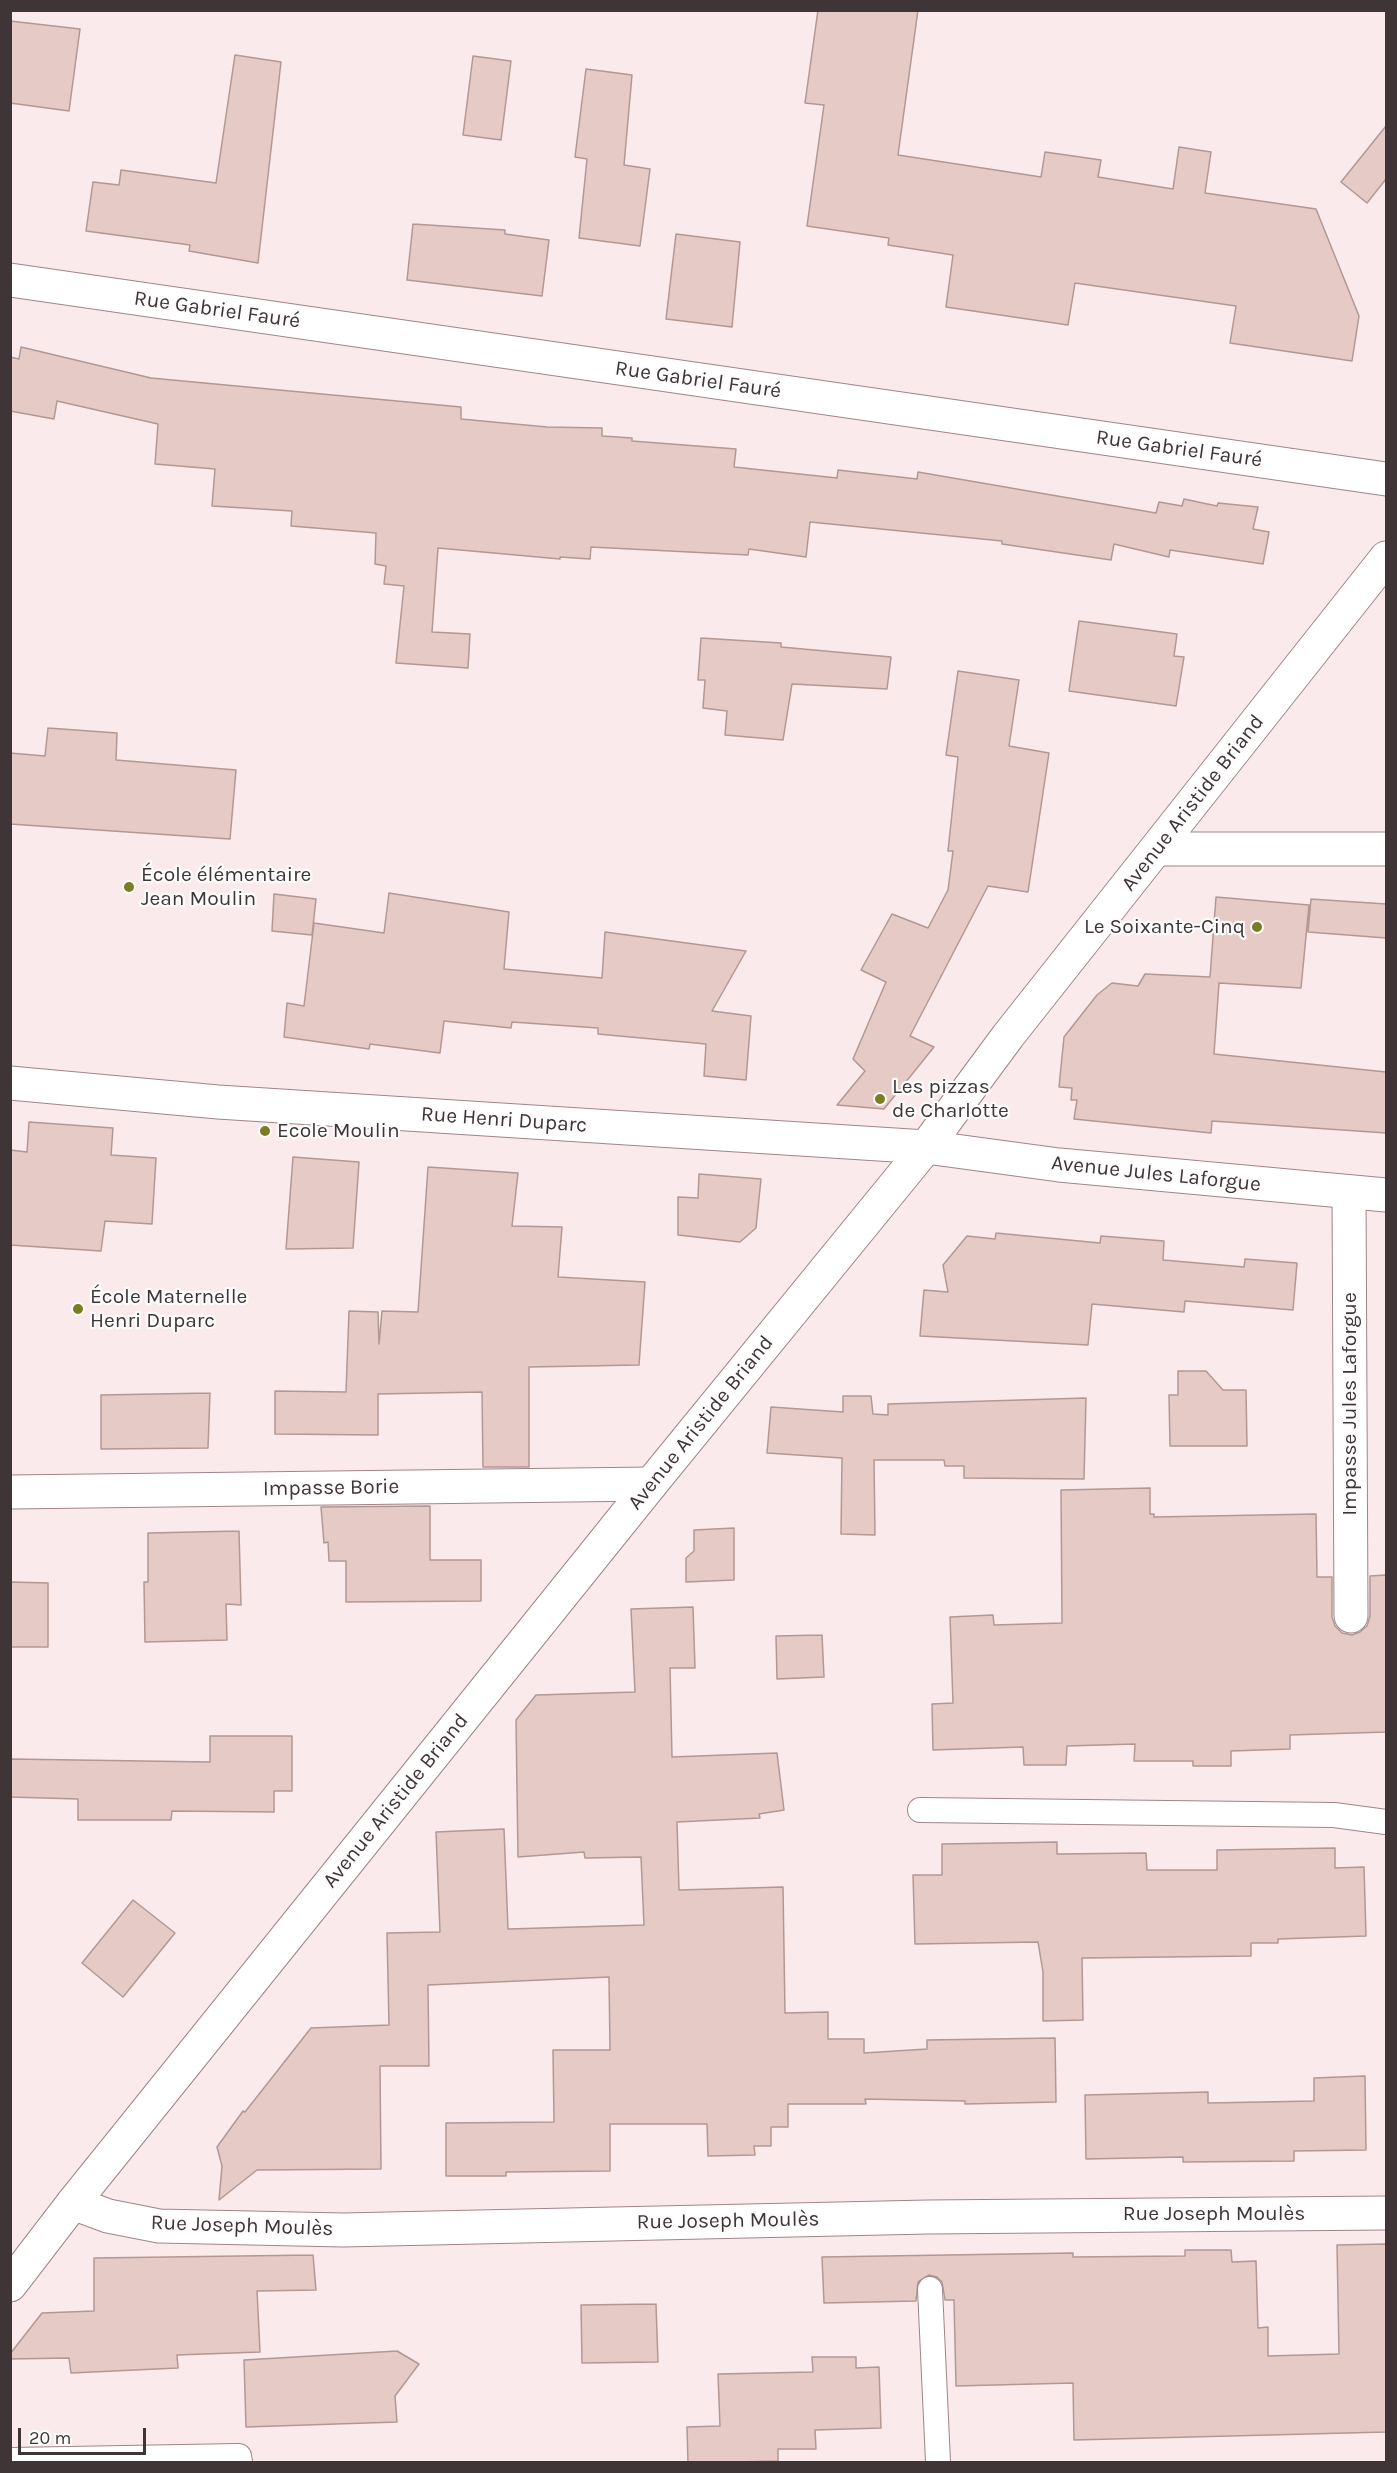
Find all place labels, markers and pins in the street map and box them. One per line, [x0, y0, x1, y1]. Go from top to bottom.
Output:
place label: École élémentaire Jean Moulin [141, 862, 311, 912]
marker: École élémentaire Jean Moulin [122, 880, 136, 894]
place label: Le Soixante-Cinq [1084, 914, 1245, 940]
marker: Le Soixante-Cinq [1250, 920, 1264, 934]
place label: Les pizzas de Charlotte [892, 1074, 1009, 1124]
marker: Les pizzas de Charlotte [873, 1092, 887, 1106]
place label: Ecole Moulin [277, 1118, 400, 1144]
marker: Ecole Moulin [258, 1124, 272, 1138]
place label: École Maternelle Henri Duparc [90, 1284, 247, 1334]
marker: École Maternelle Henri Duparc [71, 1302, 85, 1316]

